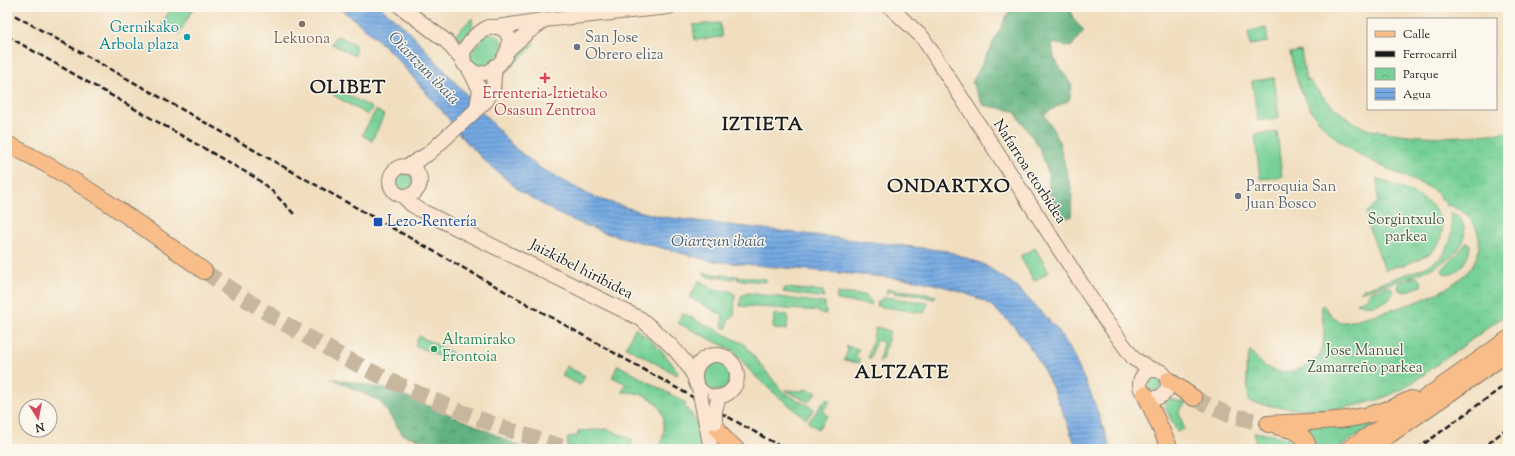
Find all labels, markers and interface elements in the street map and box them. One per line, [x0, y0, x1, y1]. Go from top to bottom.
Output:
place label: Gernikako Arbola plaza [99, 18, 179, 56]
legend [1367, 18, 1497, 110]
marker: Lekuona [297, 19, 307, 29]
text: Calle [1403, 26, 1431, 44]
water label: Oiartzun ibaia [382, 27, 464, 111]
place label: San Jose Obrero eliza [585, 28, 664, 66]
place label: Lekuona [274, 29, 330, 50]
marker: Gernikako Arbola plaza [182, 32, 192, 42]
marker: San Jose Obrero eliza [572, 42, 582, 52]
text: Ferrocarril [1403, 46, 1458, 64]
text: Parque [1403, 66, 1439, 84]
marker: Errenteria-Iztietako Osasun Zentroa [539, 72, 551, 84]
district label: OLIBET [310, 75, 386, 102]
place label: Errenteria-Iztietako Osasun Zentroa [483, 84, 607, 122]
text: Agua [1403, 86, 1431, 104]
district label: IZTIETA [722, 112, 804, 139]
street label: Nafarroa etorbidea [987, 116, 1071, 228]
district label: ONDARTXO [887, 174, 1011, 201]
place label: Parroquia San Juan Bosco [1245, 177, 1337, 215]
marker: Parroquia San Juan Bosco [1233, 191, 1243, 201]
park label: Sorgintxulo parkea [1367, 210, 1445, 248]
place label: Lezo-Rentería [387, 212, 477, 233]
marker: Lezo-Rentería [372, 216, 384, 228]
water label: Oiartzun ibaia [671, 231, 765, 254]
street label: Jaizkibel hiribidea [525, 234, 636, 305]
place label: Altamirako Frontoia [442, 330, 516, 368]
park label: Jose Manuel Zamarreño parkea [1307, 341, 1423, 379]
marker: Altamirako Frontoia [429, 344, 439, 354]
district label: ALTZATE [855, 360, 949, 387]
north arrow [18, 398, 58, 438]
text: N [34, 418, 47, 436]

